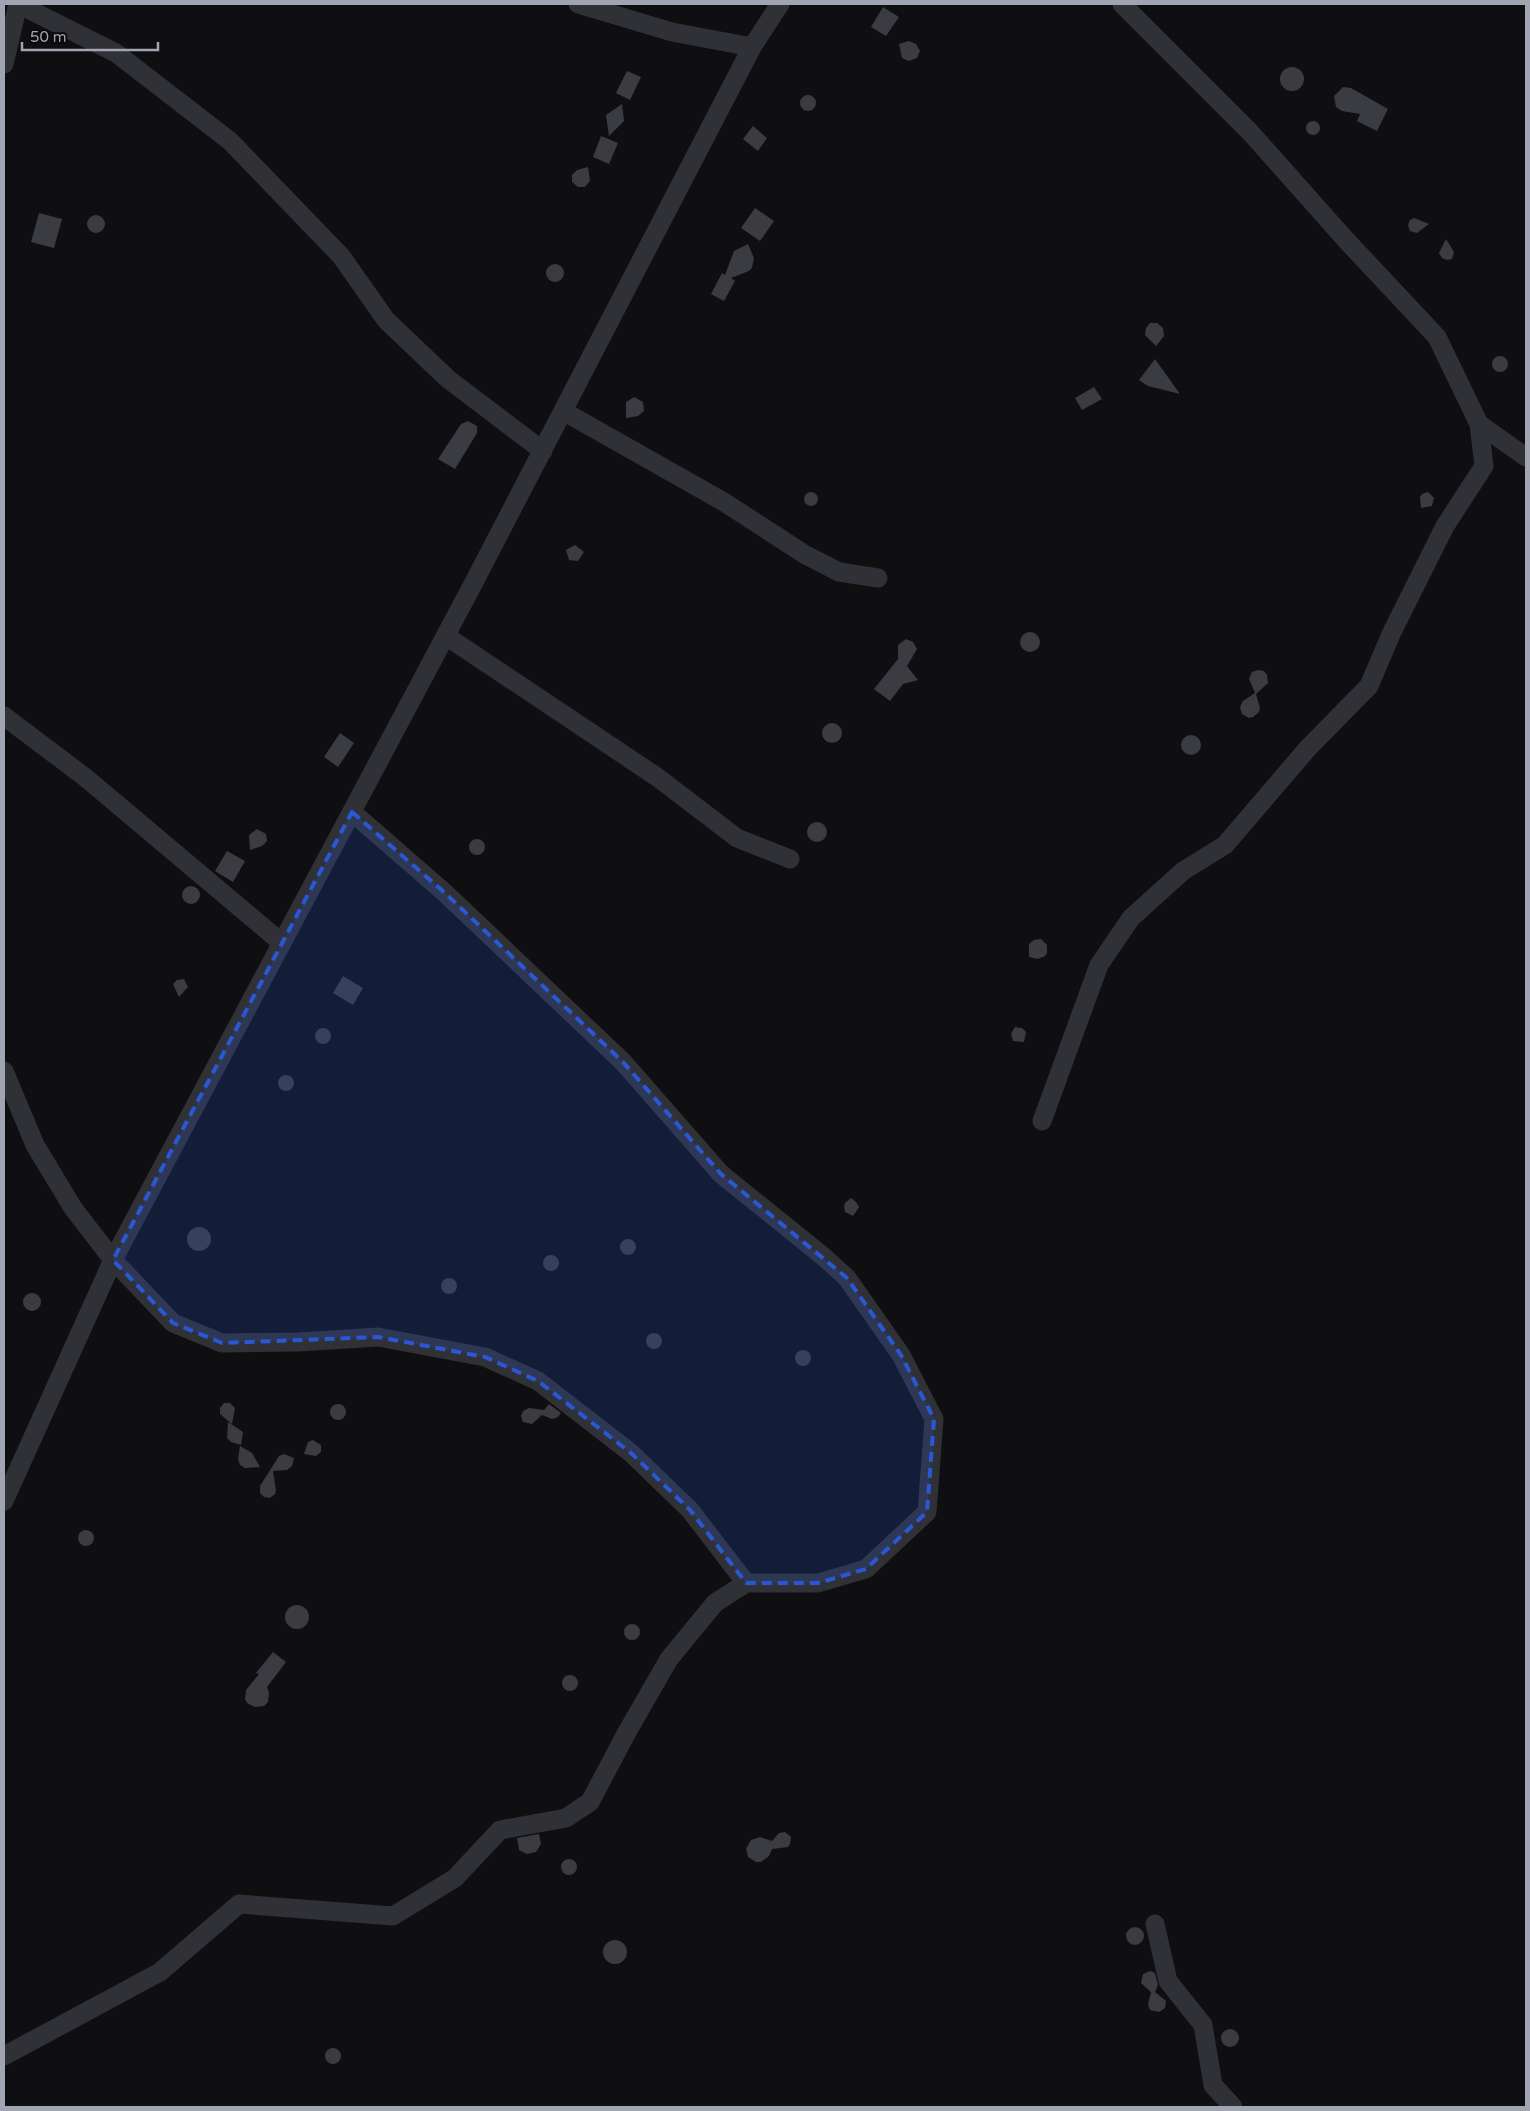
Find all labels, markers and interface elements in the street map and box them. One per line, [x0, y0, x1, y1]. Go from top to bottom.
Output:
scale bar [22, 20, 159, 52]
text: 50 m [30, 28, 67, 46]

